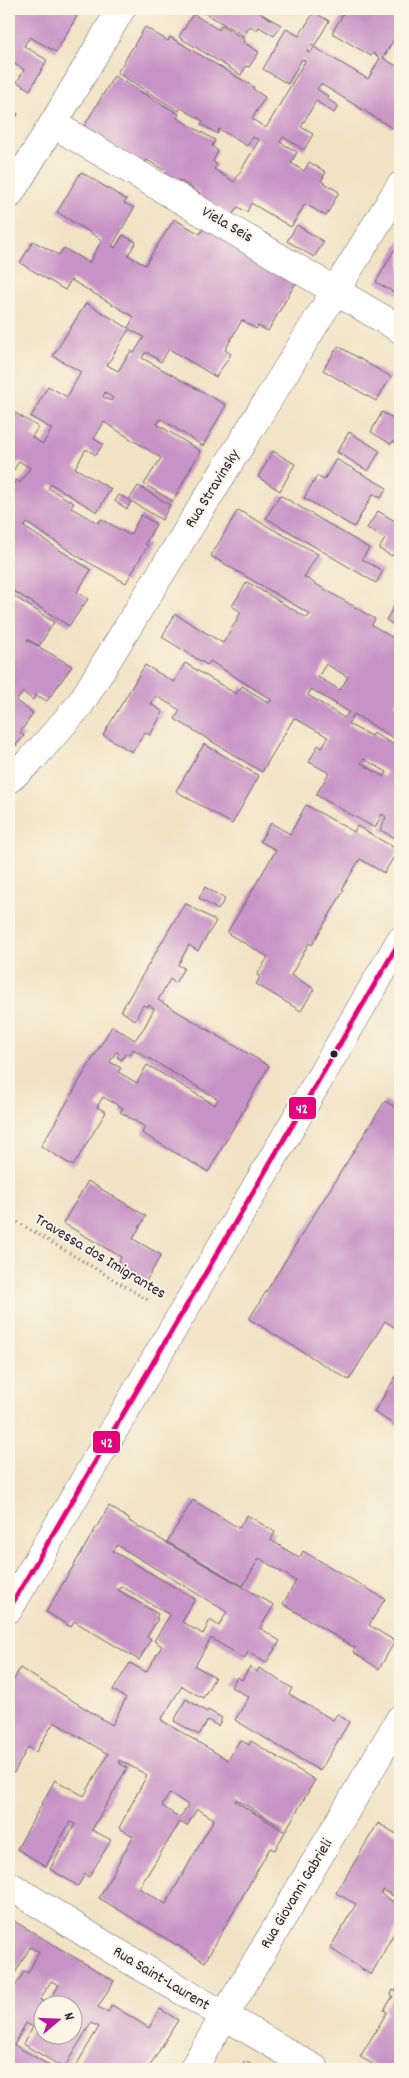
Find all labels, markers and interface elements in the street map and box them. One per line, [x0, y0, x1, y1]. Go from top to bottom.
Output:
street label: Viela Seis [197, 201, 257, 249]
street label: Rua Stravinsky [180, 445, 247, 533]
unlabelled marker [329, 1049, 339, 1059]
line badge: 42 [288, 1096, 317, 1120]
text: 42 [296, 1100, 308, 1120]
street label: Travessa dos Imigrantes [30, 1209, 170, 1306]
line badge: 42 [92, 1430, 121, 1454]
text: 42 [101, 1434, 113, 1454]
street label: Rua Giovanni Gabrieli [255, 1835, 339, 1953]
street label: Rua Saint-Laurent [108, 1941, 214, 2017]
north arrow [32, 1996, 82, 2046]
text: N [58, 2010, 79, 2023]

